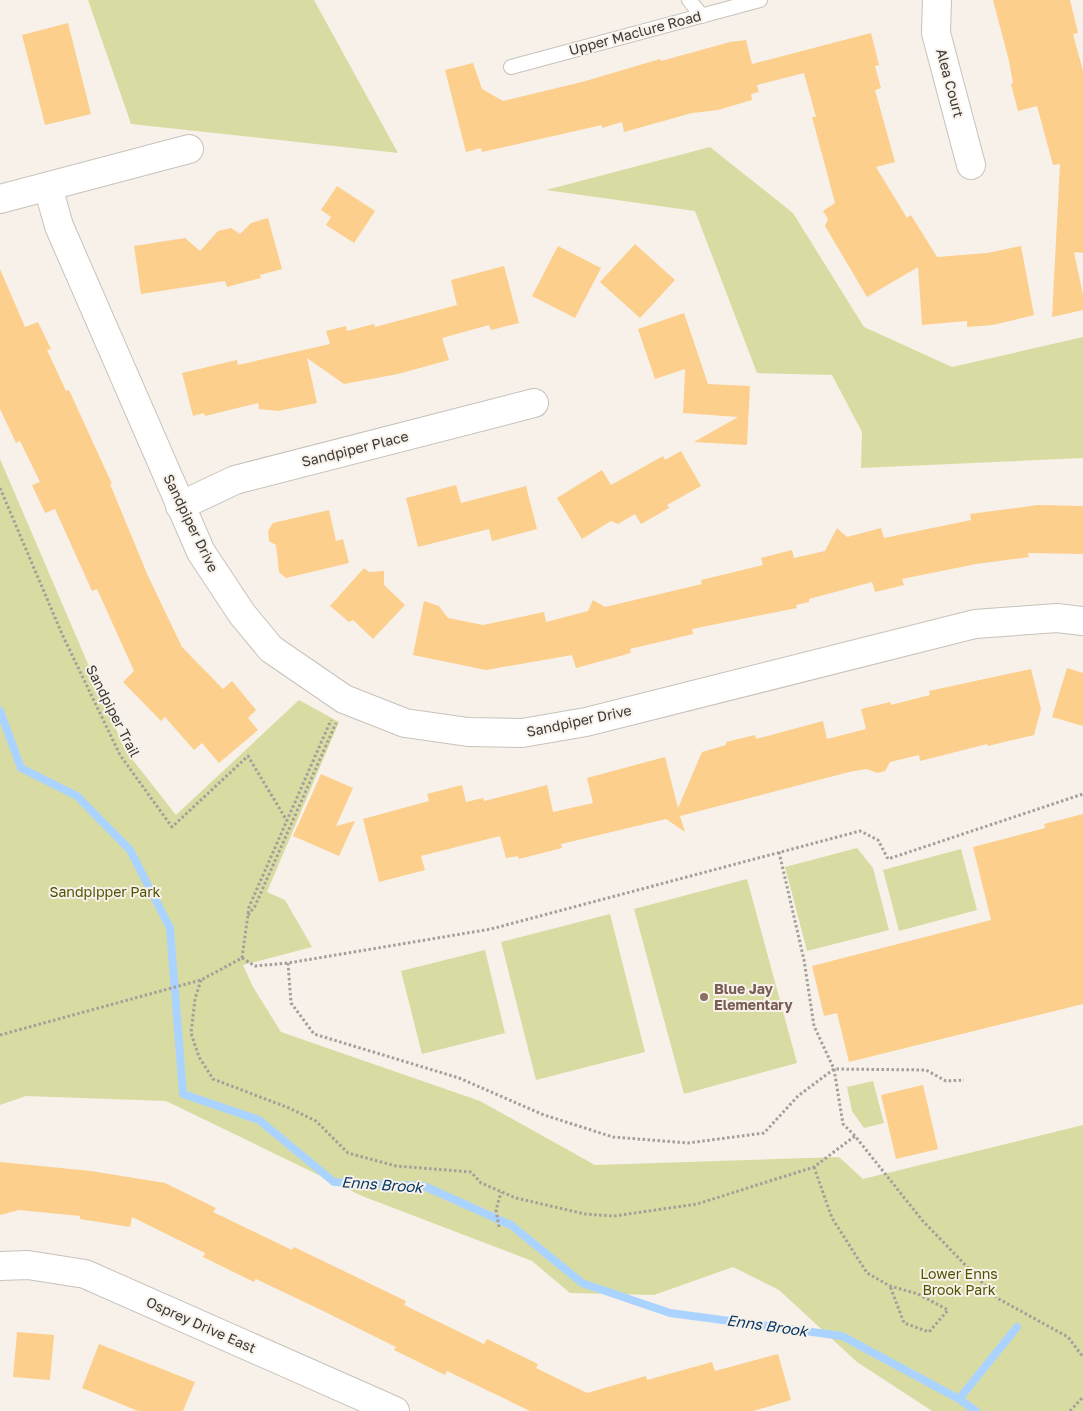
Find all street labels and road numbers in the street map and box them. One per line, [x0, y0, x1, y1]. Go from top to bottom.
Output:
street label: Upper Maclure Road [567, 7, 703, 58]
street label: Alea Court [933, 47, 968, 119]
street label: Sandpiper Place [300, 427, 410, 470]
street label: Sandpiper Drive [160, 471, 223, 575]
street label: Sandpiper Trail [83, 662, 144, 760]
street label: Sandpiper Drive [525, 701, 633, 740]
street label: Osprey Drive East [144, 1293, 259, 1356]

